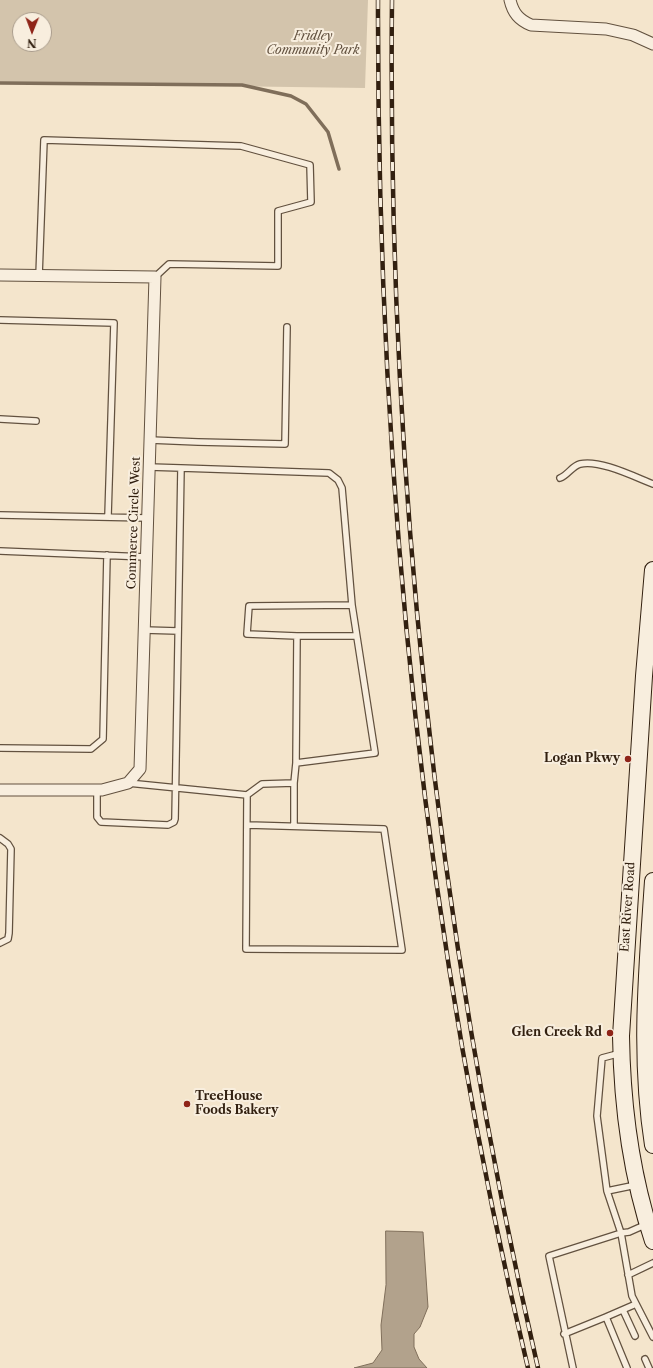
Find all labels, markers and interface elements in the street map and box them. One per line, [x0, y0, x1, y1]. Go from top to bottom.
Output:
north arrow [12, 12, 52, 52]
park label: Fridley Community Park [266, 30, 360, 58]
text: N [27, 36, 37, 50]
street label: Commerce Circle West [124, 456, 144, 590]
place label: Logan Pkwy [544, 752, 620, 766]
marker: Logan Pkwy [623, 754, 633, 764]
street label: East River Road [618, 861, 638, 953]
place label: Glen Creek Rd [511, 1026, 602, 1040]
marker: Glen Creek Rd [605, 1028, 615, 1038]
place label: TreeHouse Foods Bakery [195, 1090, 278, 1118]
marker: TreeHouse Foods Bakery [182, 1099, 192, 1109]

